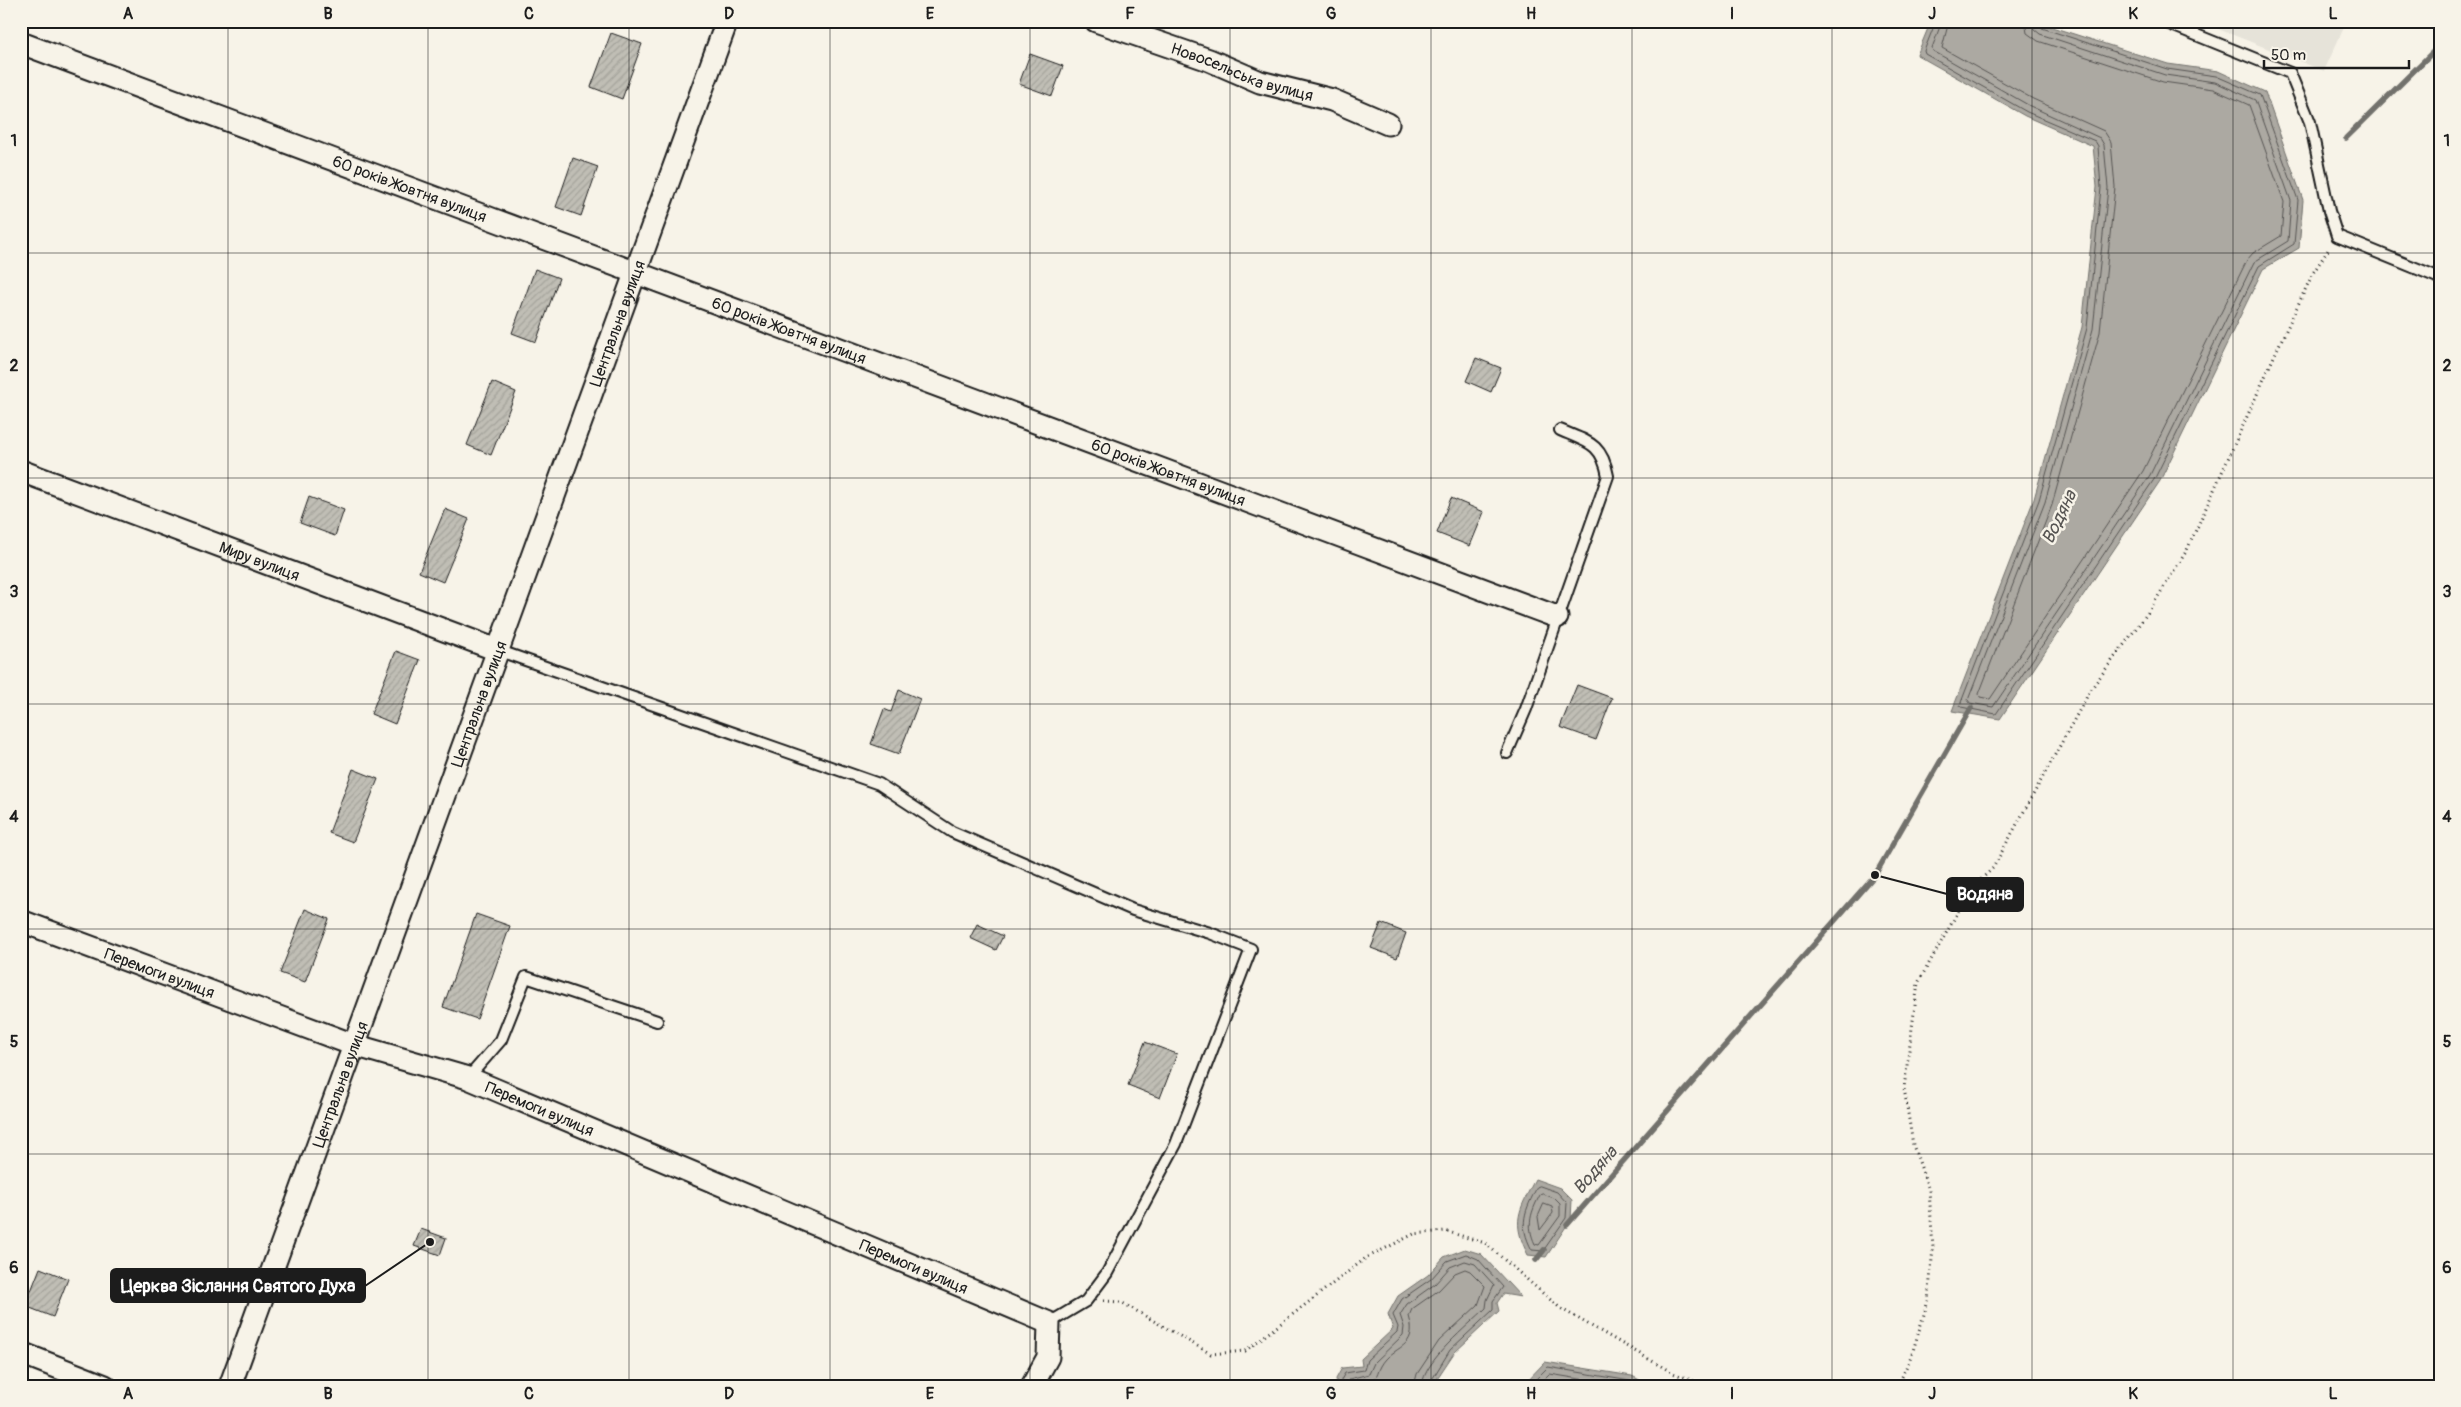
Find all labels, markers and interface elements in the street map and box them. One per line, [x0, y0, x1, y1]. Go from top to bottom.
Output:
text: A [123, 4, 134, 24]
text: B [323, 4, 333, 24]
text: C [524, 4, 534, 24]
text: D [724, 4, 734, 24]
text: E [926, 4, 935, 24]
text: F [1125, 4, 1135, 24]
text: G [1326, 4, 1337, 24]
text: H [1526, 4, 1536, 24]
text: I [1730, 4, 1734, 24]
text: J [1928, 4, 1936, 24]
text: K [2128, 4, 2138, 24]
text: L [2328, 4, 2338, 24]
scale bar [2264, 38, 2408, 70]
street label: Новосельська вулиця [1168, 39, 1315, 106]
text: 50 m [2271, 46, 2306, 65]
text: 1 [11, 131, 17, 151]
text: 1 [2444, 131, 2450, 151]
street label: 60 років Жовтня вулиця [329, 151, 489, 227]
street label: Центральна вулиця [586, 258, 650, 389]
street label: 60 років Жовтня вулиця [709, 293, 869, 369]
text: 2 [10, 356, 19, 376]
text: 2 [2443, 356, 2452, 376]
street label: 60 років Жовтня вулиця [1088, 435, 1248, 511]
water label: Водяна [2037, 485, 2083, 548]
street label: Миру вулиця [216, 537, 302, 586]
text: 3 [10, 582, 19, 602]
text: 3 [2443, 582, 2452, 602]
street label: Центральна вулиця [447, 638, 511, 770]
text: 4 [9, 807, 19, 827]
text: 4 [2442, 807, 2452, 827]
callout: Водяна [1947, 878, 2023, 911]
text: Водяна [1957, 883, 2014, 906]
street label: Перемоги вулиця [101, 944, 217, 1003]
street label: Центральна вулиця [309, 1019, 373, 1151]
text: 5 [10, 1032, 19, 1052]
text: 5 [2443, 1032, 2452, 1052]
street label: Перемоги вулиця [482, 1077, 597, 1141]
water label: Водяна [1568, 1140, 1624, 1199]
street label: Перемоги вулиця [856, 1235, 971, 1299]
text: 6 [9, 1258, 19, 1278]
text: 6 [2442, 1258, 2452, 1278]
callout: Церква Зіслання Святого Духа [111, 1269, 365, 1302]
text: Церква Зіслання Святого Духа [121, 1275, 356, 1298]
text: A [123, 1384, 134, 1404]
text: B [323, 1384, 333, 1404]
text: C [524, 1384, 534, 1404]
text: D [724, 1384, 734, 1404]
text: E [926, 1384, 935, 1404]
text: F [1125, 1384, 1135, 1404]
text: G [1326, 1384, 1337, 1404]
text: H [1526, 1384, 1536, 1404]
text: I [1730, 1384, 1734, 1404]
text: J [1928, 1384, 1936, 1404]
text: K [2128, 1384, 2138, 1404]
text: L [2328, 1384, 2338, 1404]

